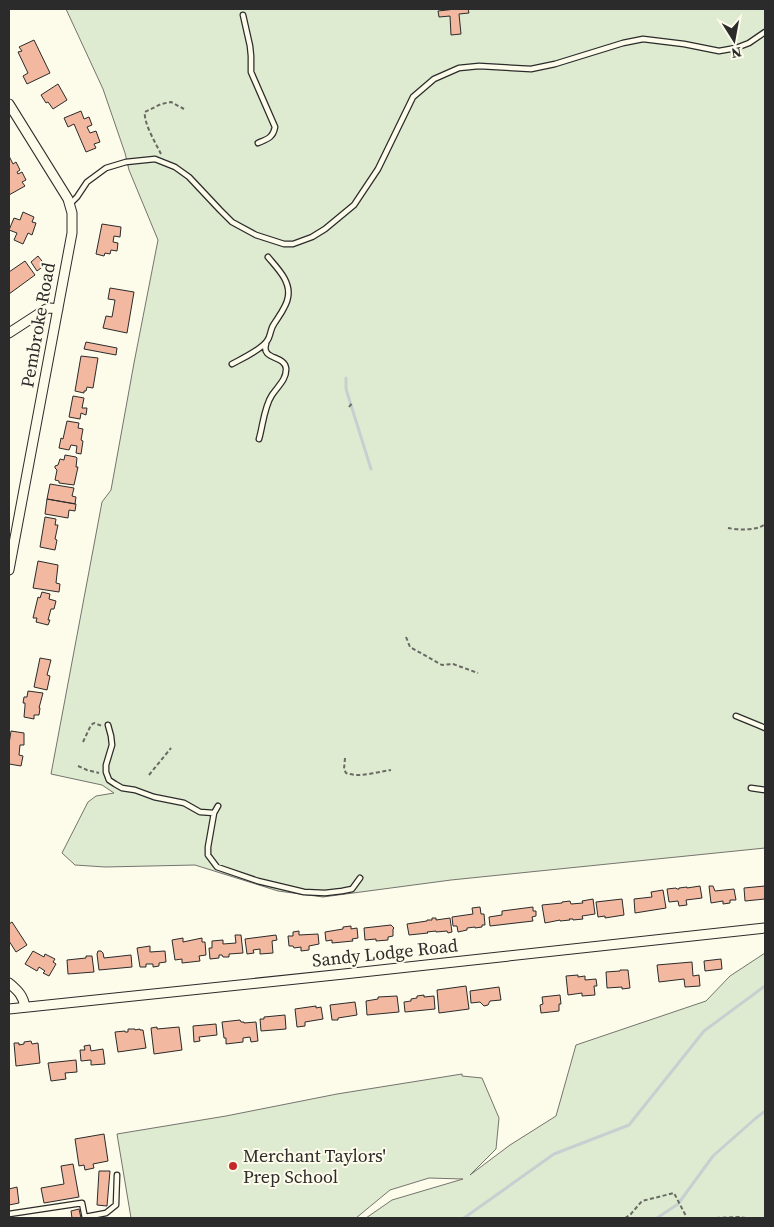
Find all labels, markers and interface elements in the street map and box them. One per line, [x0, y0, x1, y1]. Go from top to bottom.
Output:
north arrow [709, 15, 759, 65]
text: N [730, 42, 743, 64]
street label: Pembroke Road [14, 260, 61, 390]
street label: Sandy Lodge Road [311, 932, 459, 973]
place label: Merchant Taylors' Prep School [243, 1143, 386, 1189]
marker: Merchant Taylors' Prep School [227, 1160, 239, 1172]

